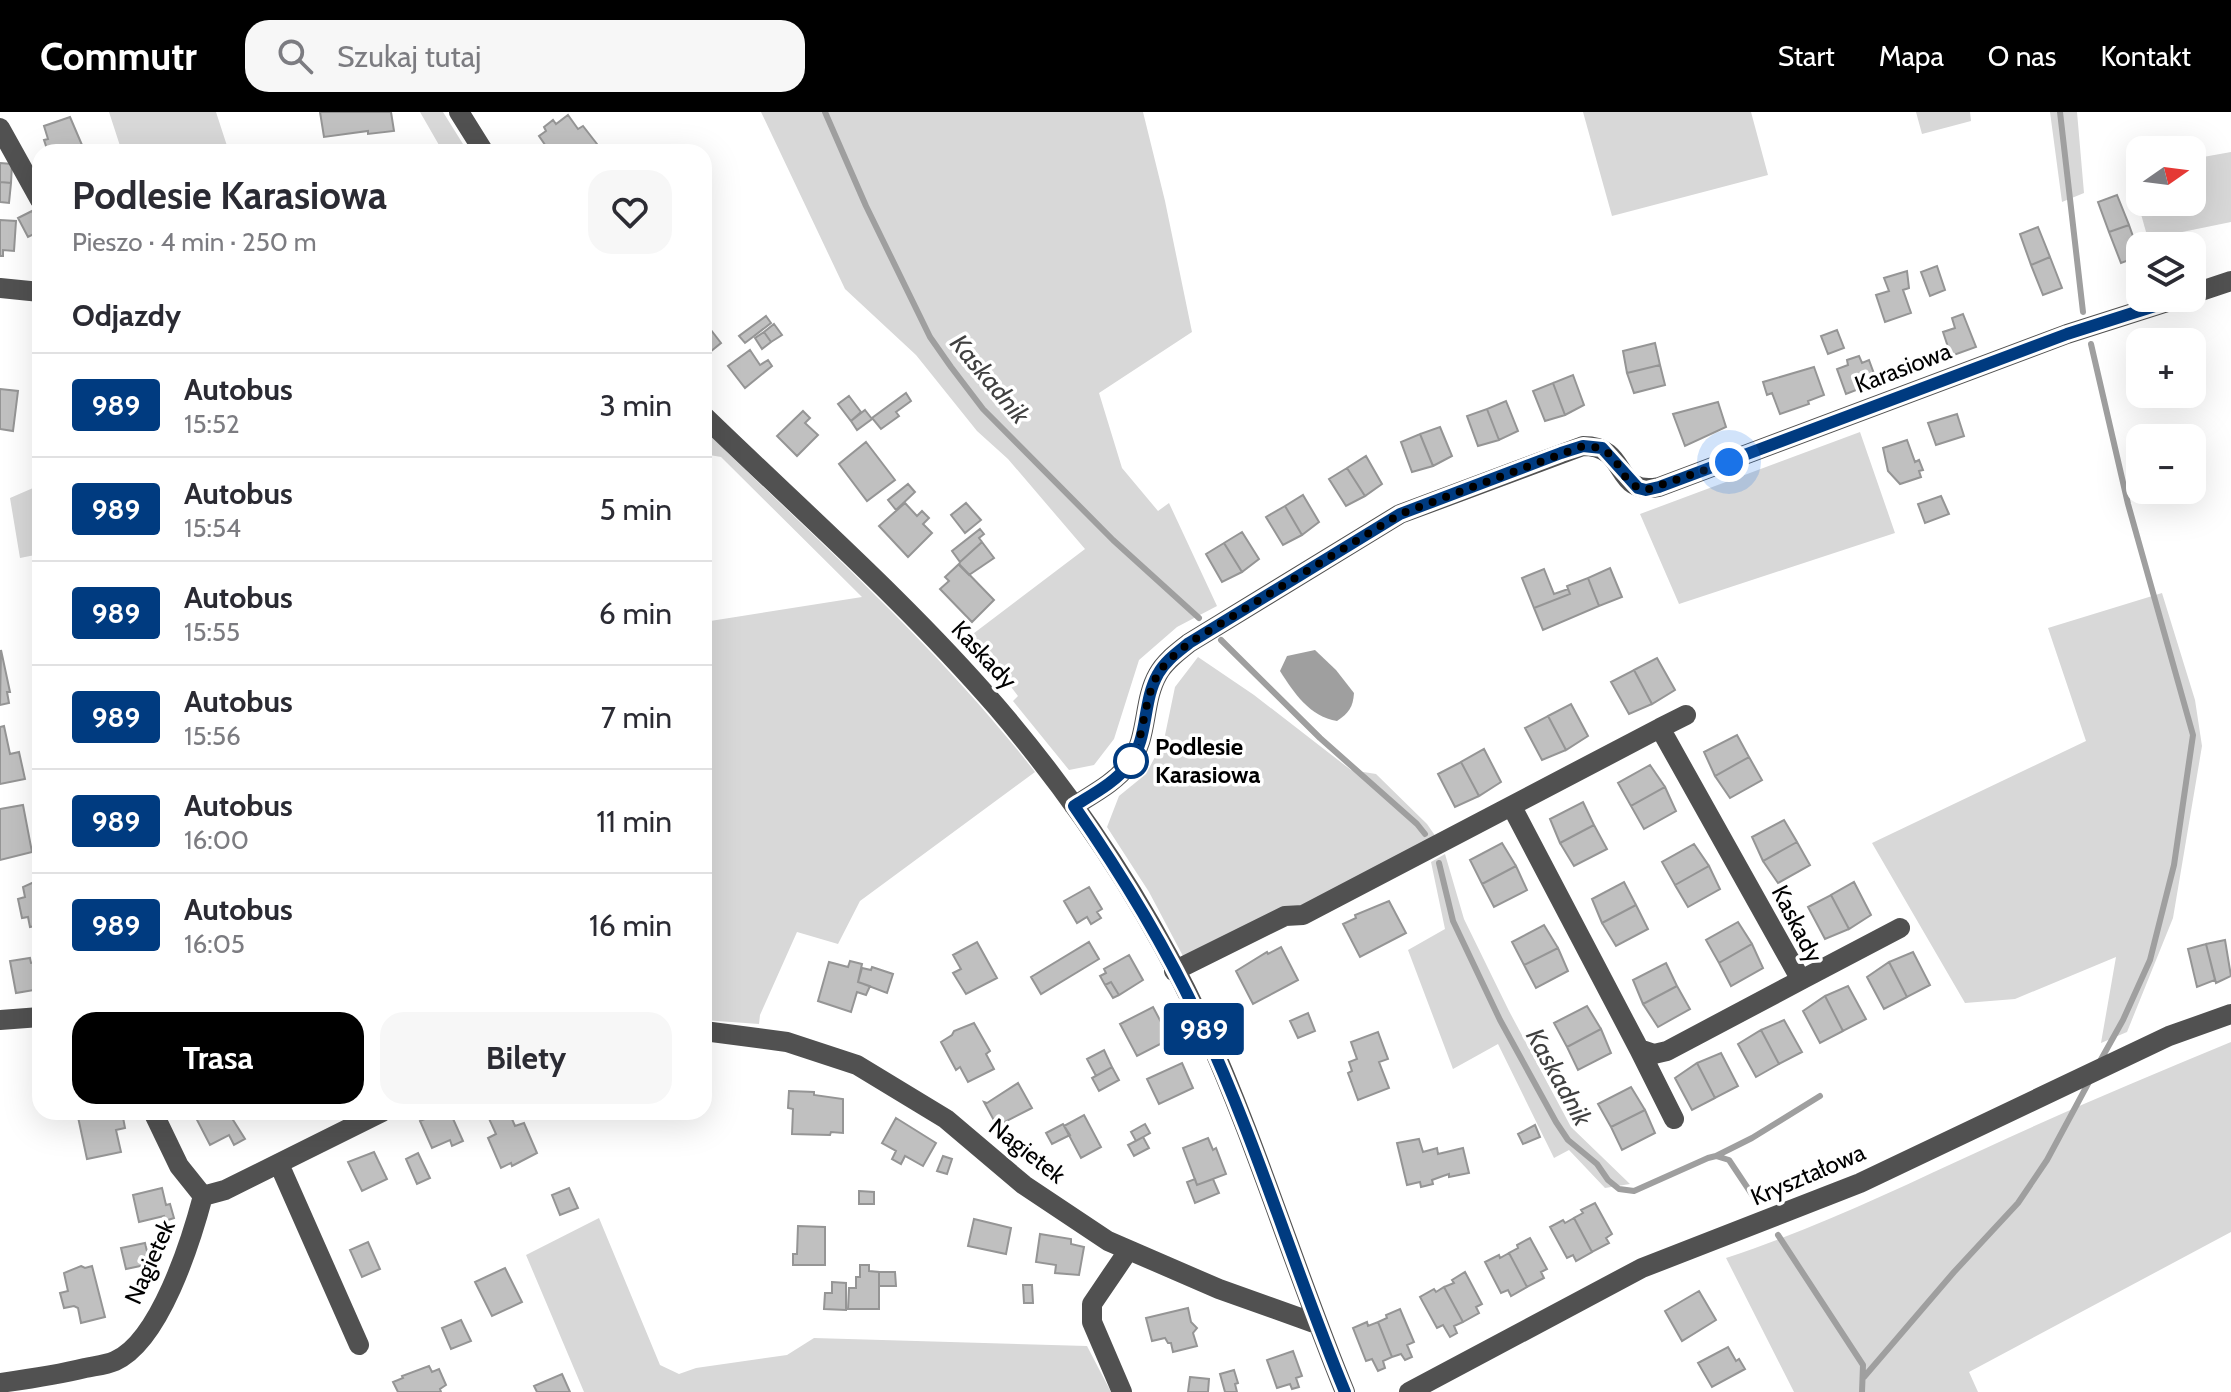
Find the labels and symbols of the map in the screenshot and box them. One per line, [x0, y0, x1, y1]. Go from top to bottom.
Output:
north arrow [2126, 136, 2206, 216]
water label: Kaskadnik [943, 328, 1037, 431]
street label: Karasiowa [1850, 336, 1956, 399]
your location [1709, 442, 1749, 482]
street label: Kaskady [946, 615, 1023, 695]
place label: Podlesie Karasiowa [1155, 732, 1260, 789]
marker: Podlesie Karasiowa [1114, 744, 1148, 778]
street label: Kaskady [1766, 880, 1829, 967]
line badge: 989 [1158, 1003, 1250, 1055]
water label: Kaskadnik [1519, 1023, 1599, 1132]
street label: Nagietek [983, 1112, 1071, 1190]
street label: Kryształowa [1746, 1137, 1870, 1212]
street label: Nagietek [118, 1215, 181, 1308]

